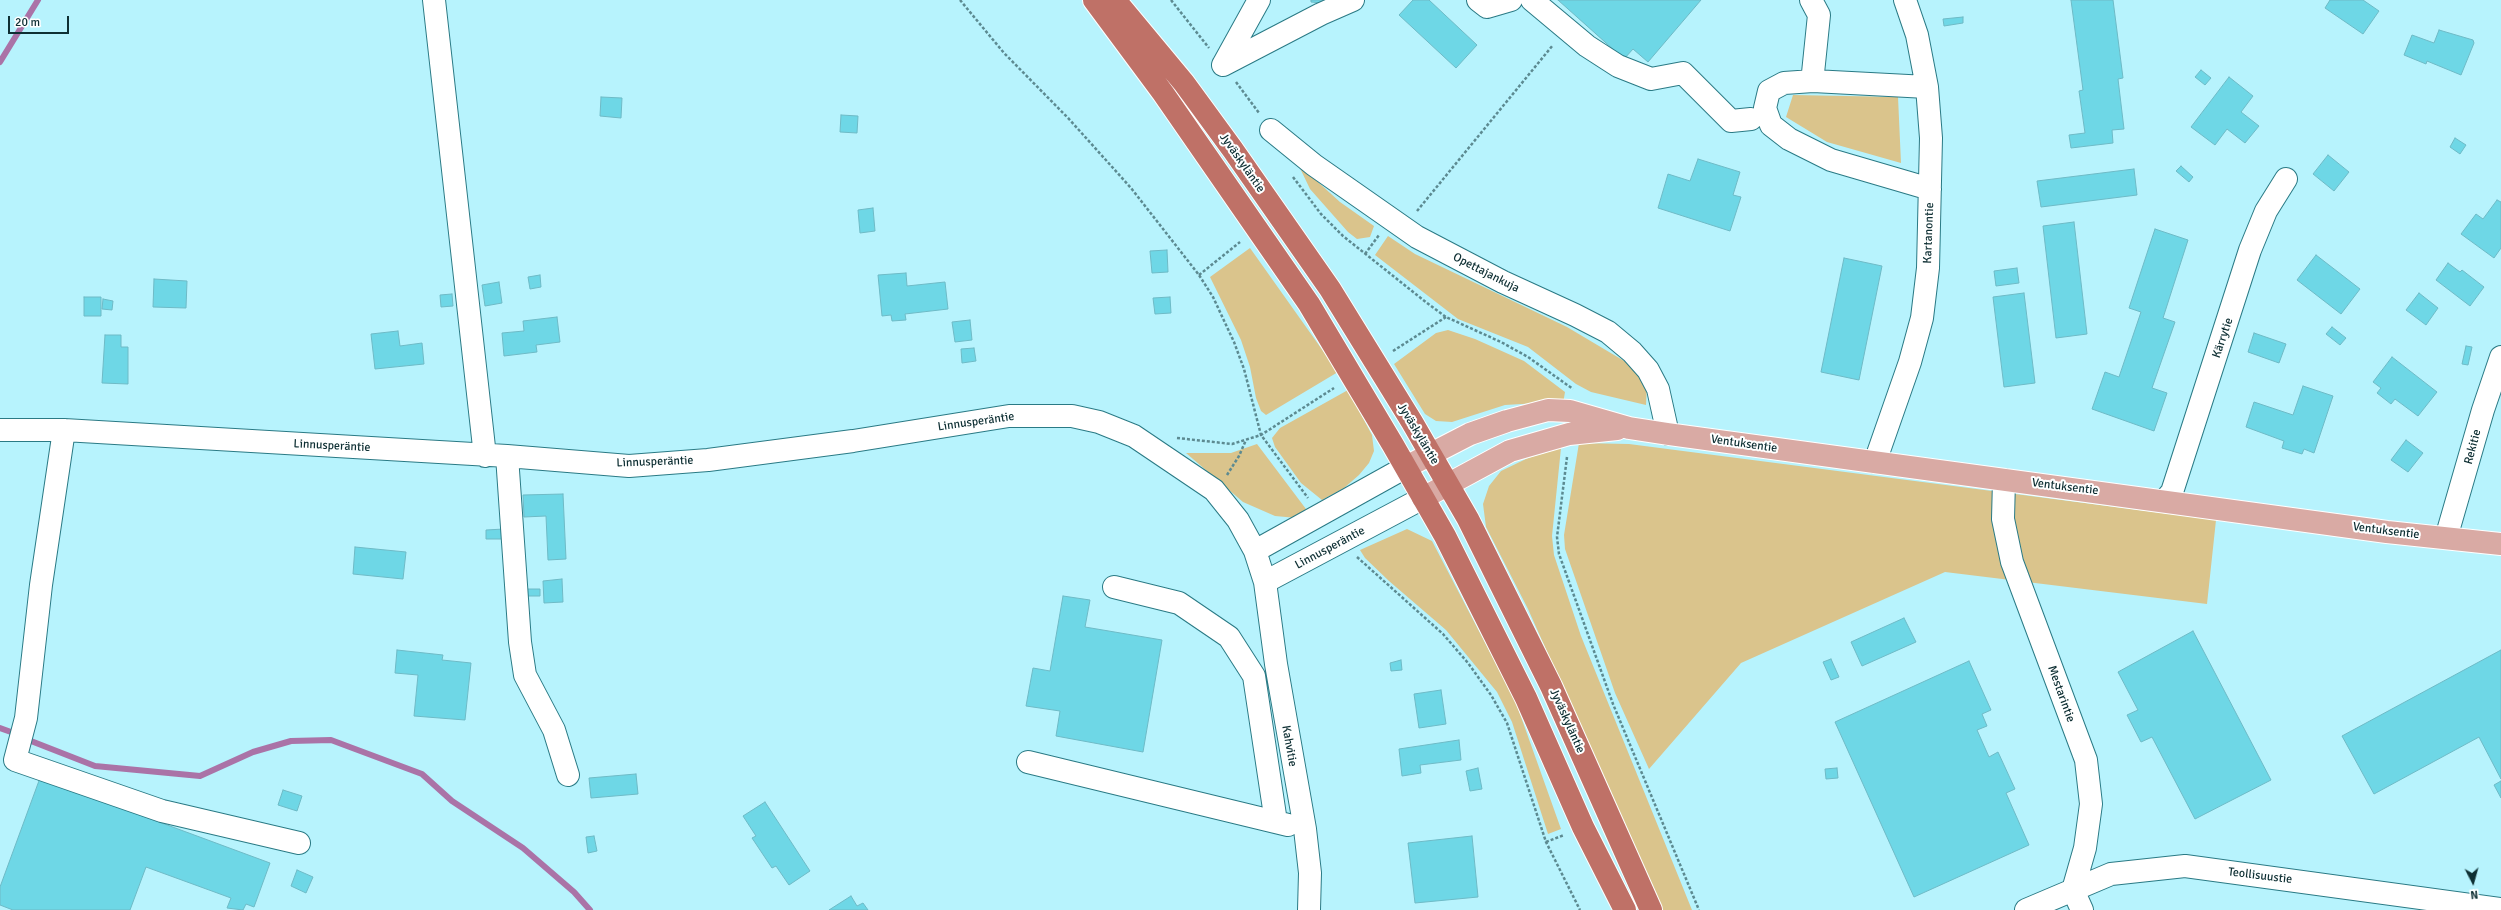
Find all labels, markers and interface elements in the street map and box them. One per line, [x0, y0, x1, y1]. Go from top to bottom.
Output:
scale bar [10, 8, 71, 34]
text: 20 m [15, 15, 40, 30]
street label: Jyväskyläntie [1216, 131, 1268, 195]
street label: Kartanontie [1921, 202, 1937, 264]
street label: Opettajankuja [1450, 250, 1522, 296]
street label: Kärrytie [2209, 316, 2237, 360]
street label: Jyväskyläntie [1394, 401, 1442, 467]
street label: Linnusperäntie [937, 410, 1015, 434]
street label: Rekitie [2461, 428, 2485, 466]
street label: Ventuksentie [1710, 432, 1778, 456]
street label: Linnusperäntie [293, 437, 371, 455]
street label: Linnusperäntie [616, 453, 694, 471]
street label: Ventuksentie [2031, 476, 2099, 498]
street label: Ventuksentie [2352, 520, 2420, 542]
street label: Linnusperäntie [1293, 524, 1367, 572]
street label: Mestarintie [2044, 664, 2078, 724]
street label: Jyväskyläntie [1546, 687, 1588, 755]
street label: Kahvitie [1278, 724, 1300, 768]
north arrow [2453, 862, 2493, 902]
street label: Teollisuustie [2227, 865, 2293, 887]
text: N [2470, 888, 2479, 901]

